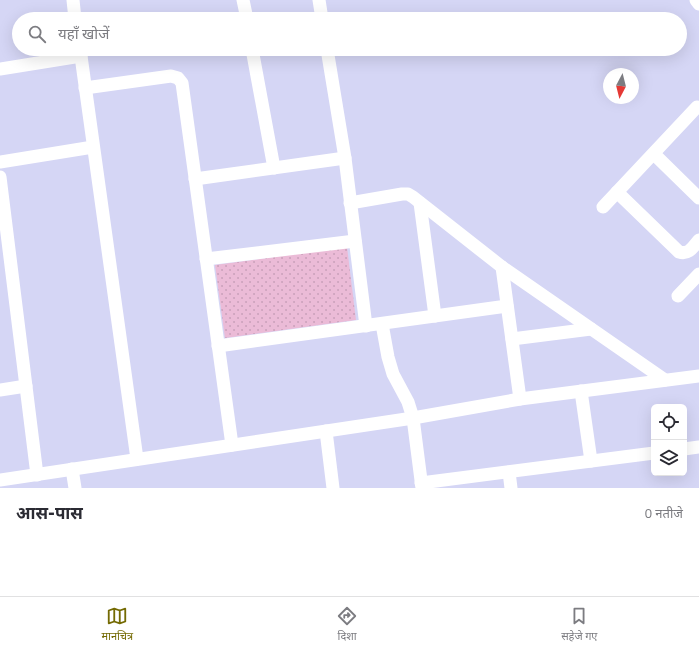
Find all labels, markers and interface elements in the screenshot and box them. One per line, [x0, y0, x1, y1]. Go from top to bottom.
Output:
search box [12, 12, 687, 56]
icon: search [26, 23, 48, 45]
text: यहाँ खोजें [58, 24, 109, 43]
north arrow [603, 68, 639, 104]
map controls [651, 404, 687, 476]
button: locate [651, 404, 687, 440]
button: layers [651, 440, 687, 476]
text: आस-पास [16, 502, 83, 524]
text: 0 नतीजे [644, 505, 683, 522]
tab: मानचित्र [102, 605, 133, 644]
tab: दिशा [336, 605, 358, 644]
tab: सहेजे गए [561, 605, 597, 644]

